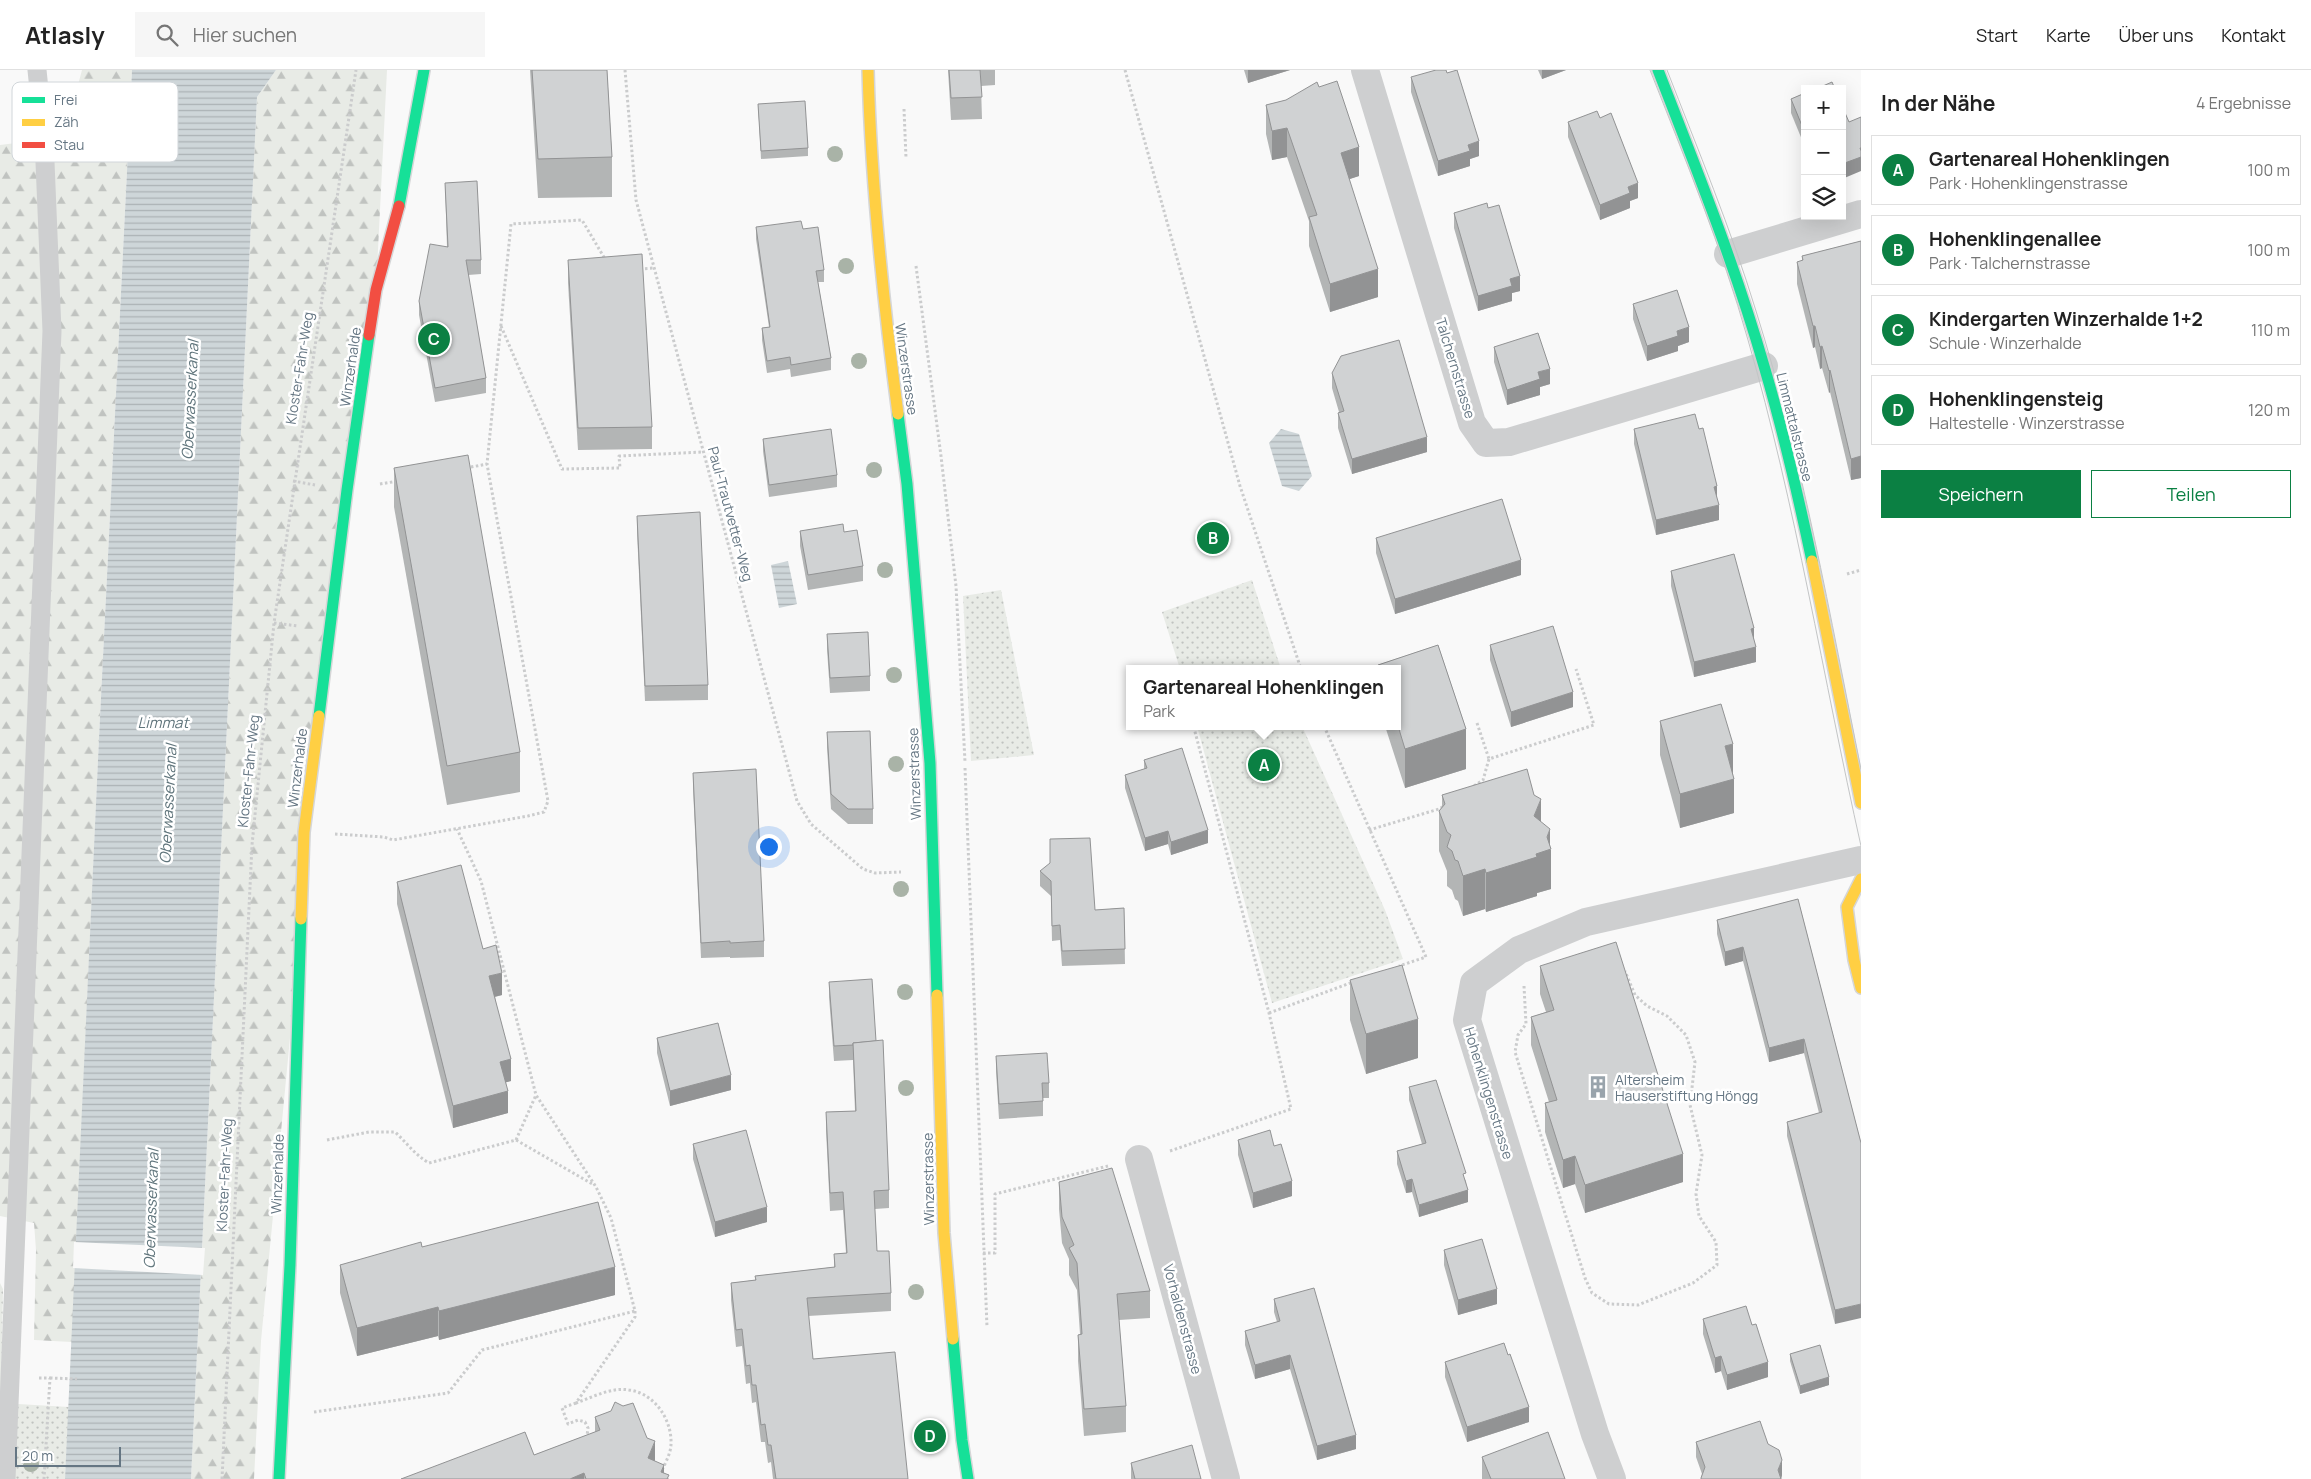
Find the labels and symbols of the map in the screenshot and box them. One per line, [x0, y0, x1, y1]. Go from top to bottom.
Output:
legend [12, 82, 178, 162]
text: Frei [54, 90, 77, 109]
text: Zäh [54, 112, 79, 131]
text: Stau [54, 135, 84, 154]
street label: Kloster-Fahr-Weg [281, 310, 317, 426]
street label: Talchernstrasse [1432, 315, 1480, 421]
pin: C [418, 320, 450, 358]
street label: Winzerstrasse [891, 322, 923, 416]
street label: Winzerhalde [335, 326, 365, 408]
water label: Oberwasserkanal [176, 337, 204, 460]
street label: Limmattalstrasse [1772, 370, 1818, 484]
street label: Paul-Trautvetter-Weg [704, 444, 758, 584]
pin: B [1197, 519, 1229, 557]
water label: Limmat [138, 712, 190, 733]
street label: Kloster-Fahr-Weg [233, 714, 263, 828]
street label: Winzerhalde [283, 727, 311, 809]
street label: Winzerstrasse [903, 727, 925, 821]
water label: Oberwasserkanal [154, 741, 182, 864]
pin: A [1248, 746, 1280, 784]
your location [756, 834, 782, 860]
street label: Hohenklingenstrasse [1460, 1025, 1518, 1161]
place label: Altersheim Hauserstiftung Höngg [1615, 1070, 1758, 1105]
building icon: Altersheim Hauserstiftung Höngg [1585, 1074, 1611, 1100]
street label: Kloster-Fahr-Weg [212, 1118, 236, 1232]
street label: Winzerstrasse [918, 1133, 938, 1225]
street label: Winzerhalde [266, 1134, 288, 1214]
water label: Oberwasserkanal [138, 1146, 164, 1269]
street label: Vorhaldenstrasse [1159, 1262, 1207, 1376]
pin: D [914, 1417, 946, 1455]
scale bar [15, 1444, 121, 1467]

